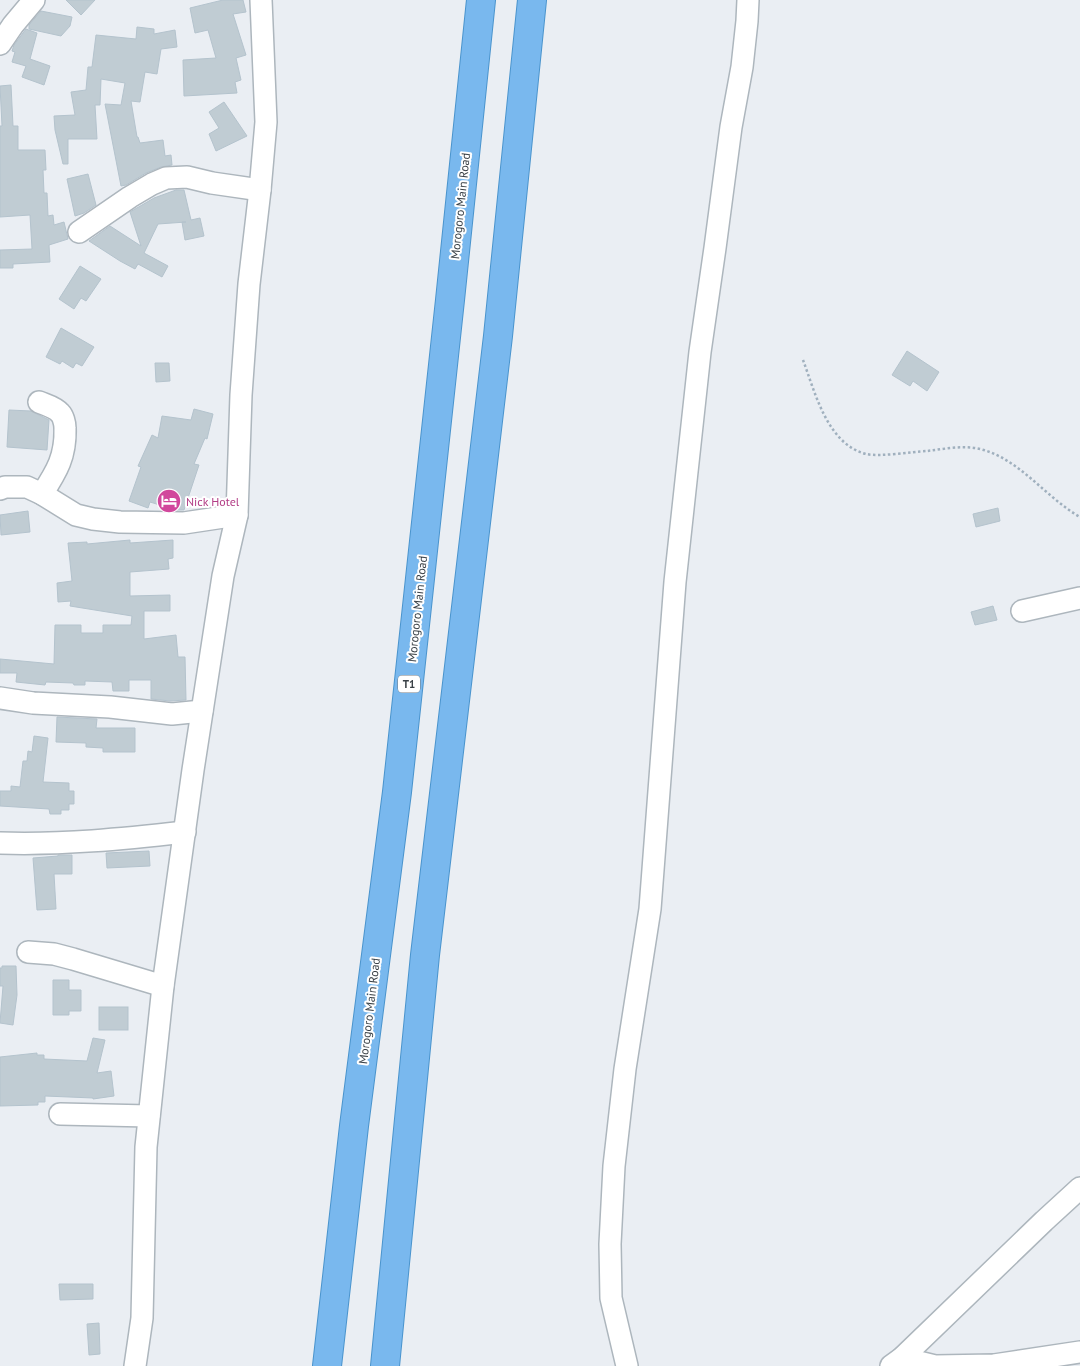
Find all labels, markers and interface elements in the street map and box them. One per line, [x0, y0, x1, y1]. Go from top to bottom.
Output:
street label: Morogoro Main Road [447, 152, 473, 260]
hotel icon: Nick Hotel [156, 488, 182, 514]
place label: Nick Hotel [186, 494, 240, 509]
street label: Morogoro Main Road [404, 555, 430, 663]
road number: T1 [398, 676, 420, 692]
street label: Morogoro Main Road [355, 957, 383, 1065]

